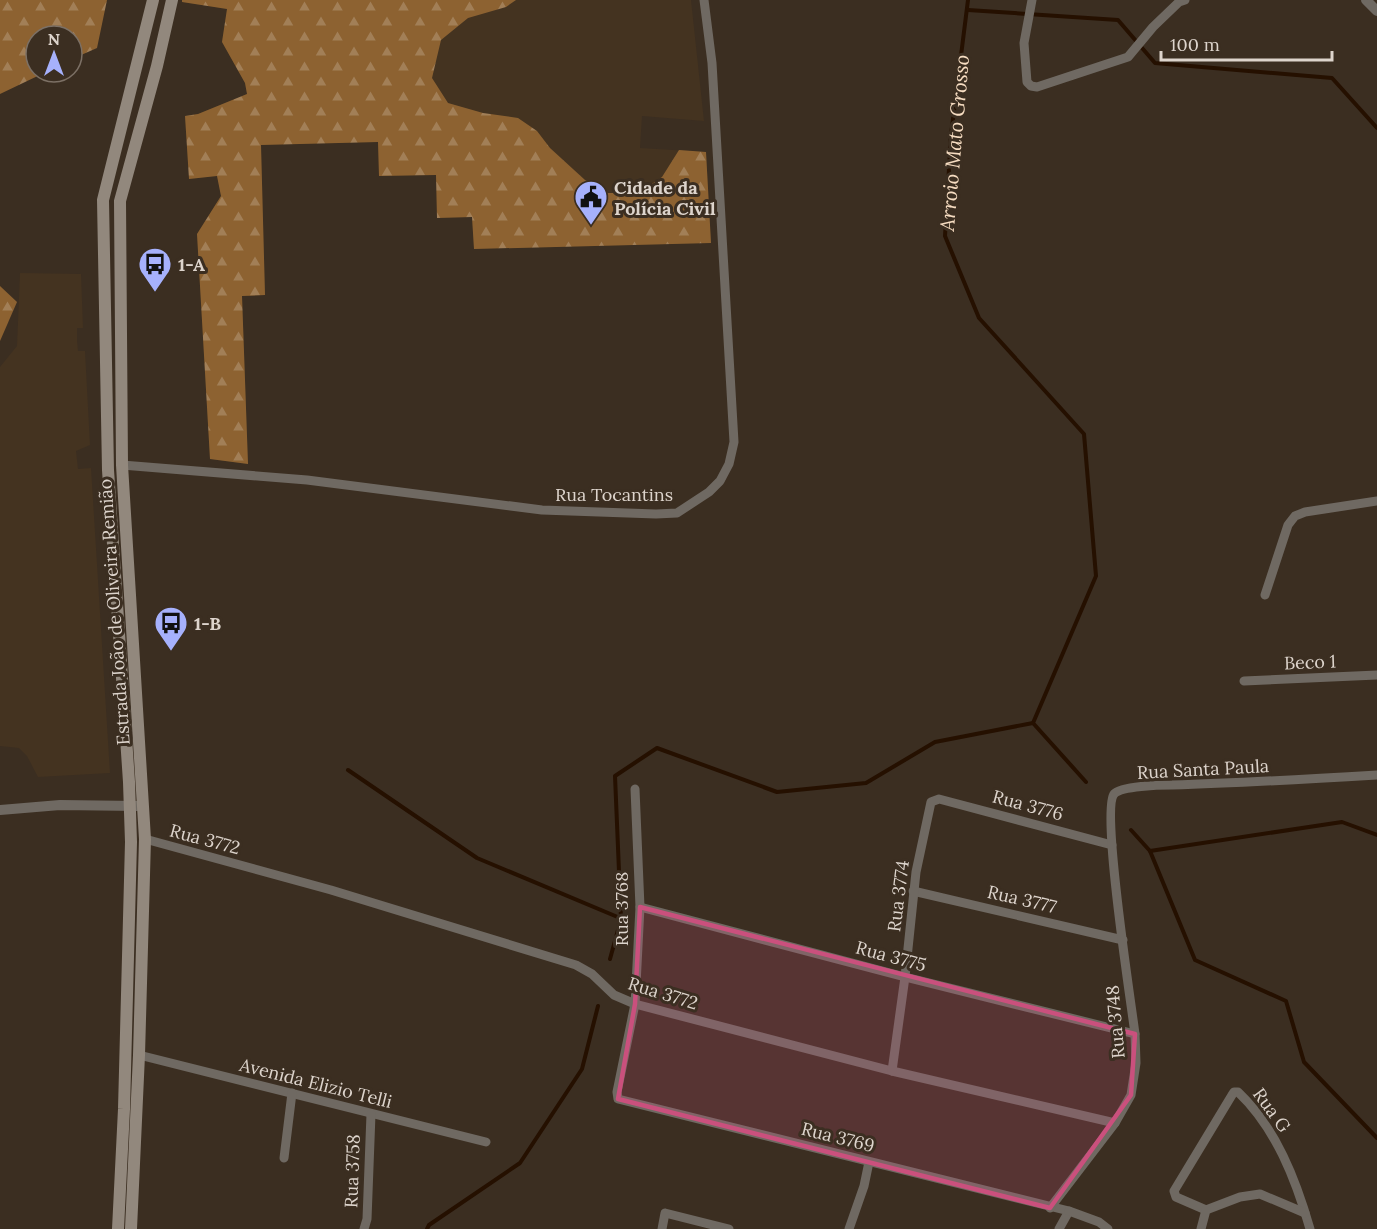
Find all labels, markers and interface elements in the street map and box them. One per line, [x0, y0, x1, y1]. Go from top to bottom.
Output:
north arrow [24, 24, 84, 84]
scale bar [1161, 24, 1332, 62]
text: N [48, 29, 60, 49]
text: 100 m [1170, 33, 1220, 56]
water label: Arroio Mato Grosso [934, 54, 974, 233]
place label: Cidade da Polícia Civil [614, 176, 716, 220]
public building icon: Cidade da Polícia Civil [573, 179, 609, 226]
bus stop icon: 1-A [137, 246, 173, 293]
place label: 1-A [178, 253, 205, 276]
street label: Estrada João de Oliveira Remião [93, 478, 135, 746]
street label: Rua Tocantins [555, 483, 673, 506]
bus stop icon: 1-B [153, 605, 189, 652]
place label: 1-B [194, 612, 221, 635]
street label: Beco 1 [1284, 650, 1336, 674]
street label: Rua Santa Paula [1136, 754, 1270, 784]
street label: Rua 3776 [990, 784, 1066, 826]
street label: Rua 3772 [167, 819, 243, 859]
street label: Rua 3774 [882, 859, 914, 933]
street label: Rua 3768 [610, 872, 633, 946]
street label: Rua 3777 [985, 880, 1059, 918]
street label: Rua 3775 [853, 936, 929, 976]
street label: Rua 3772 [625, 971, 701, 1015]
street label: Rua 3748 [1100, 984, 1130, 1060]
street label: Avenida Elizio Telli [236, 1053, 395, 1113]
street label: Rua G [1248, 1083, 1296, 1137]
street label: Rua 3769 [799, 1117, 877, 1157]
street label: Rua 3758 [339, 1134, 365, 1208]

